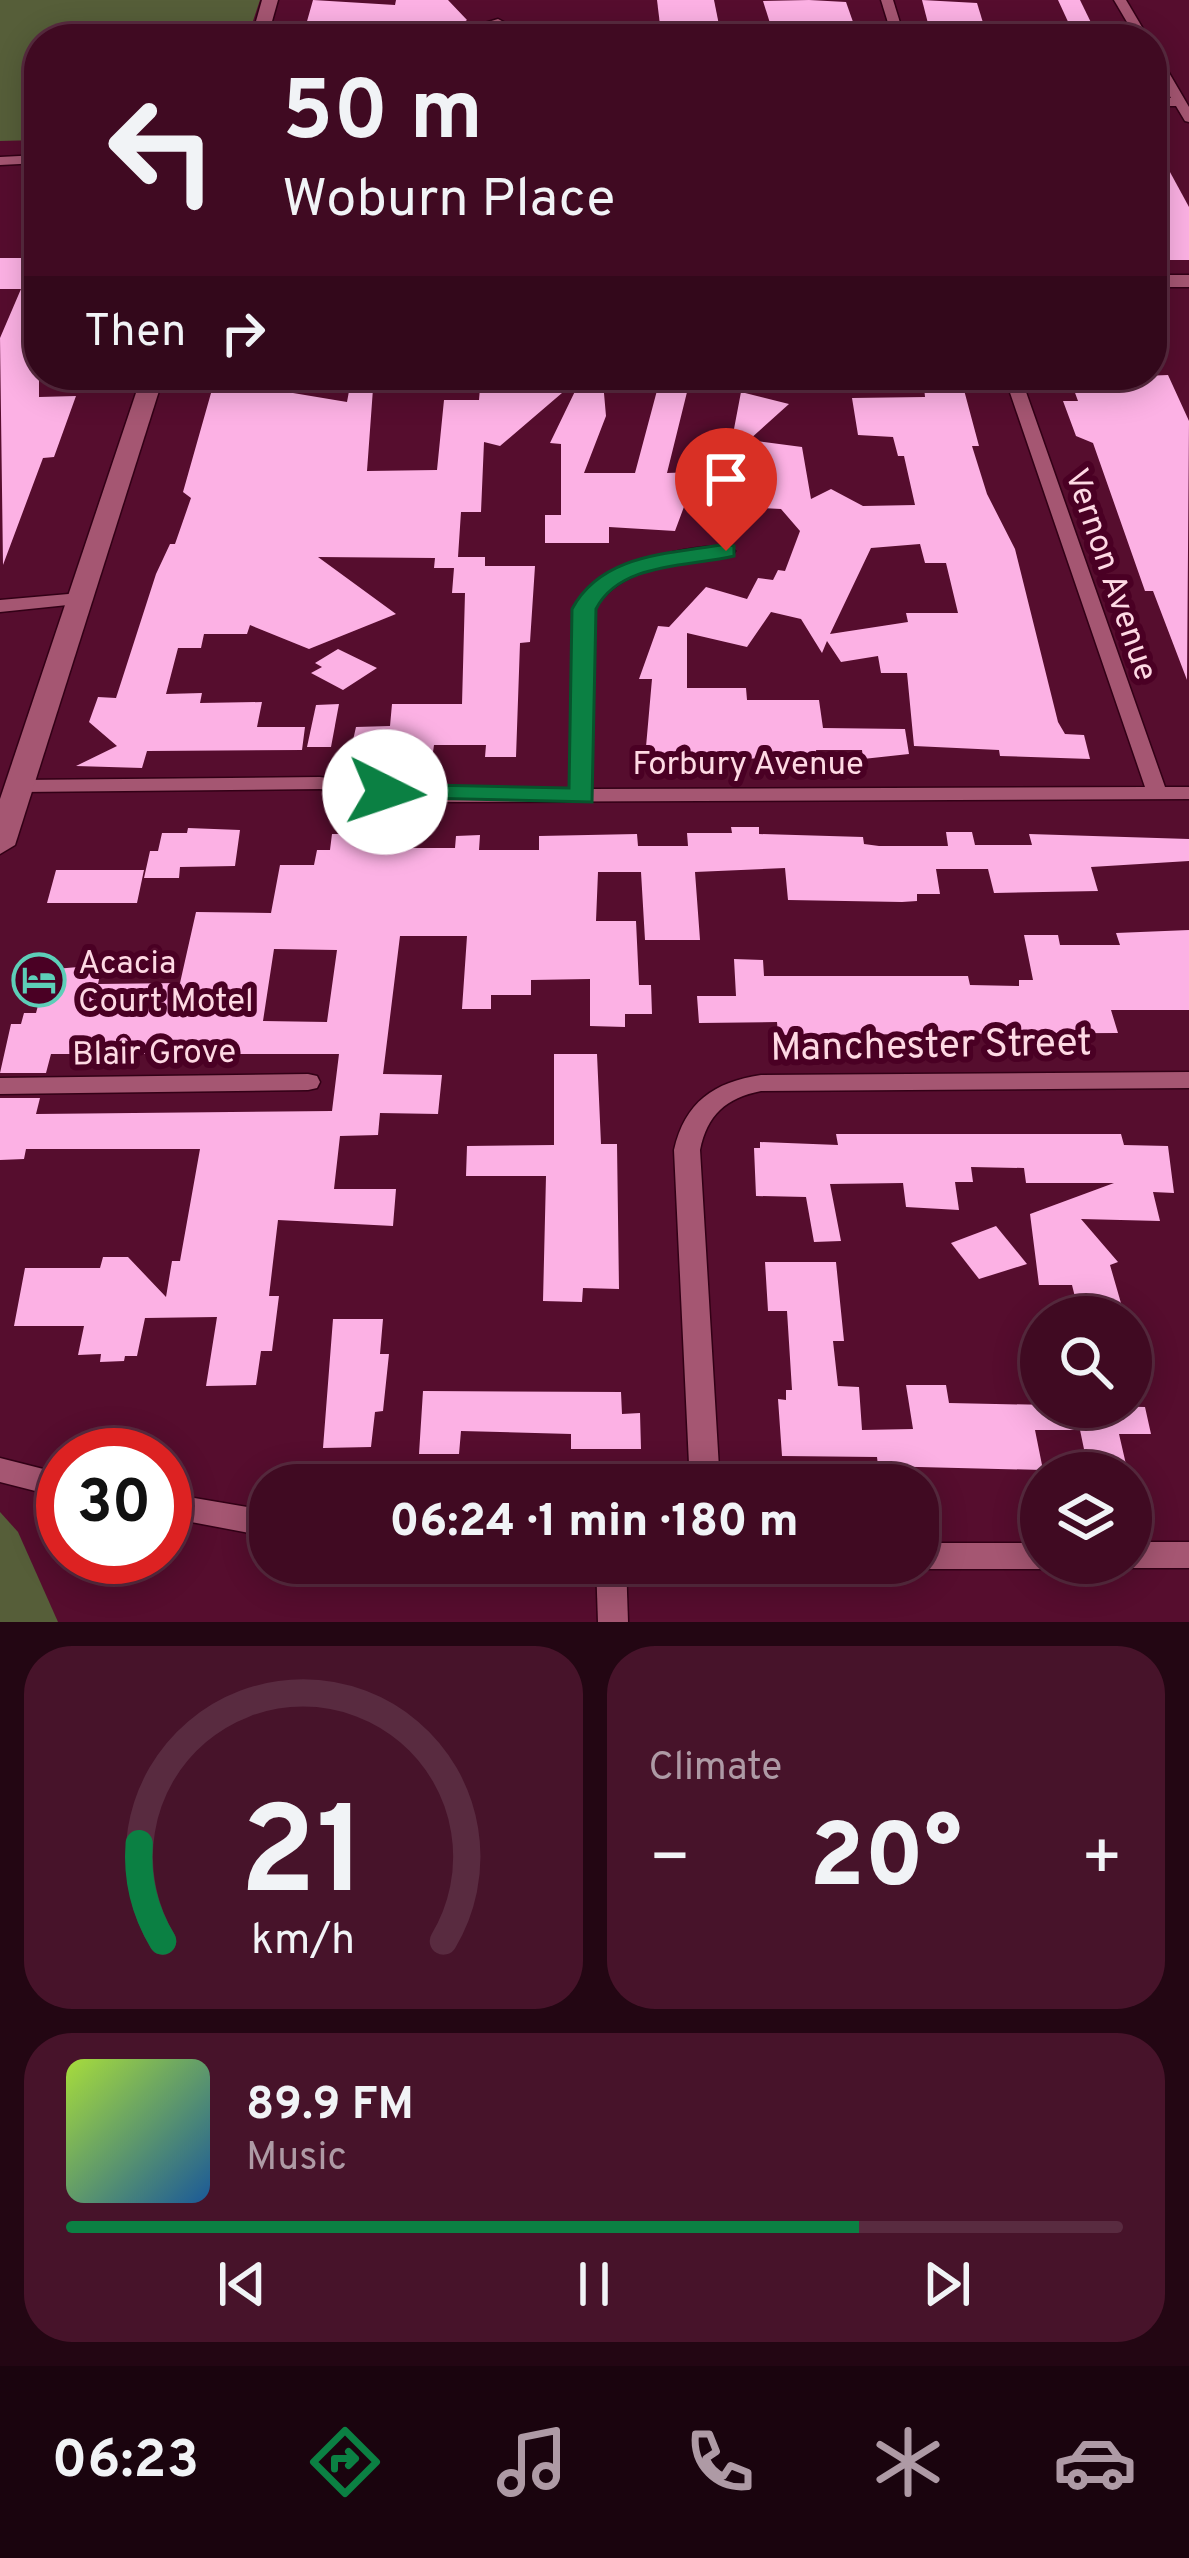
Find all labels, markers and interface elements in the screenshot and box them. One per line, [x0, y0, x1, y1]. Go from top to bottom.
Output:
text: 50 m [282, 63, 483, 169]
icon: left [84, 72, 240, 228]
text: Woburn Place [282, 167, 615, 236]
icon: right [210, 300, 276, 366]
text: Then [84, 305, 186, 362]
pin [675, 428, 777, 551]
icon: arrive [693, 446, 759, 512]
street label: Vernon Avenue [1053, 464, 1165, 687]
position arrow [322, 729, 448, 855]
street label: Forbury Avenue [632, 745, 864, 787]
place label: Acacia Court Motel [78, 944, 254, 1024]
hotel icon: Acacia Court Motel [11, 952, 67, 1008]
street label: Manchester Street [770, 1020, 1092, 1075]
street label: Blair Grove [72, 1033, 236, 1077]
map controls [1020, 1296, 1152, 1584]
button: search [1020, 1296, 1152, 1428]
speed limit sign: 30 [36, 1428, 192, 1584]
button: layers [1020, 1452, 1152, 1584]
text: 06:24 · 1 min · 180 m [389, 1495, 799, 1552]
text: Climate [649, 1745, 782, 1794]
text: 21 [240, 1780, 366, 1938]
text: 20° [810, 1805, 962, 1918]
text: − [649, 1820, 691, 1903]
text: + [1080, 1820, 1123, 1903]
text: km/h [251, 1914, 355, 1968]
text: 89.9 FM [246, 2078, 414, 2135]
text: Music [246, 2135, 347, 2184]
icon: previous [209, 2251, 275, 2317]
icon: pause [561, 2251, 627, 2317]
icon: next [914, 2251, 980, 2317]
icon: directions [303, 2420, 387, 2504]
icon: music [490, 2420, 574, 2504]
icon: phone [678, 2420, 762, 2504]
icon: climate [866, 2420, 950, 2504]
icon: car [1053, 2420, 1137, 2504]
text: 06:23 [52, 2428, 199, 2497]

